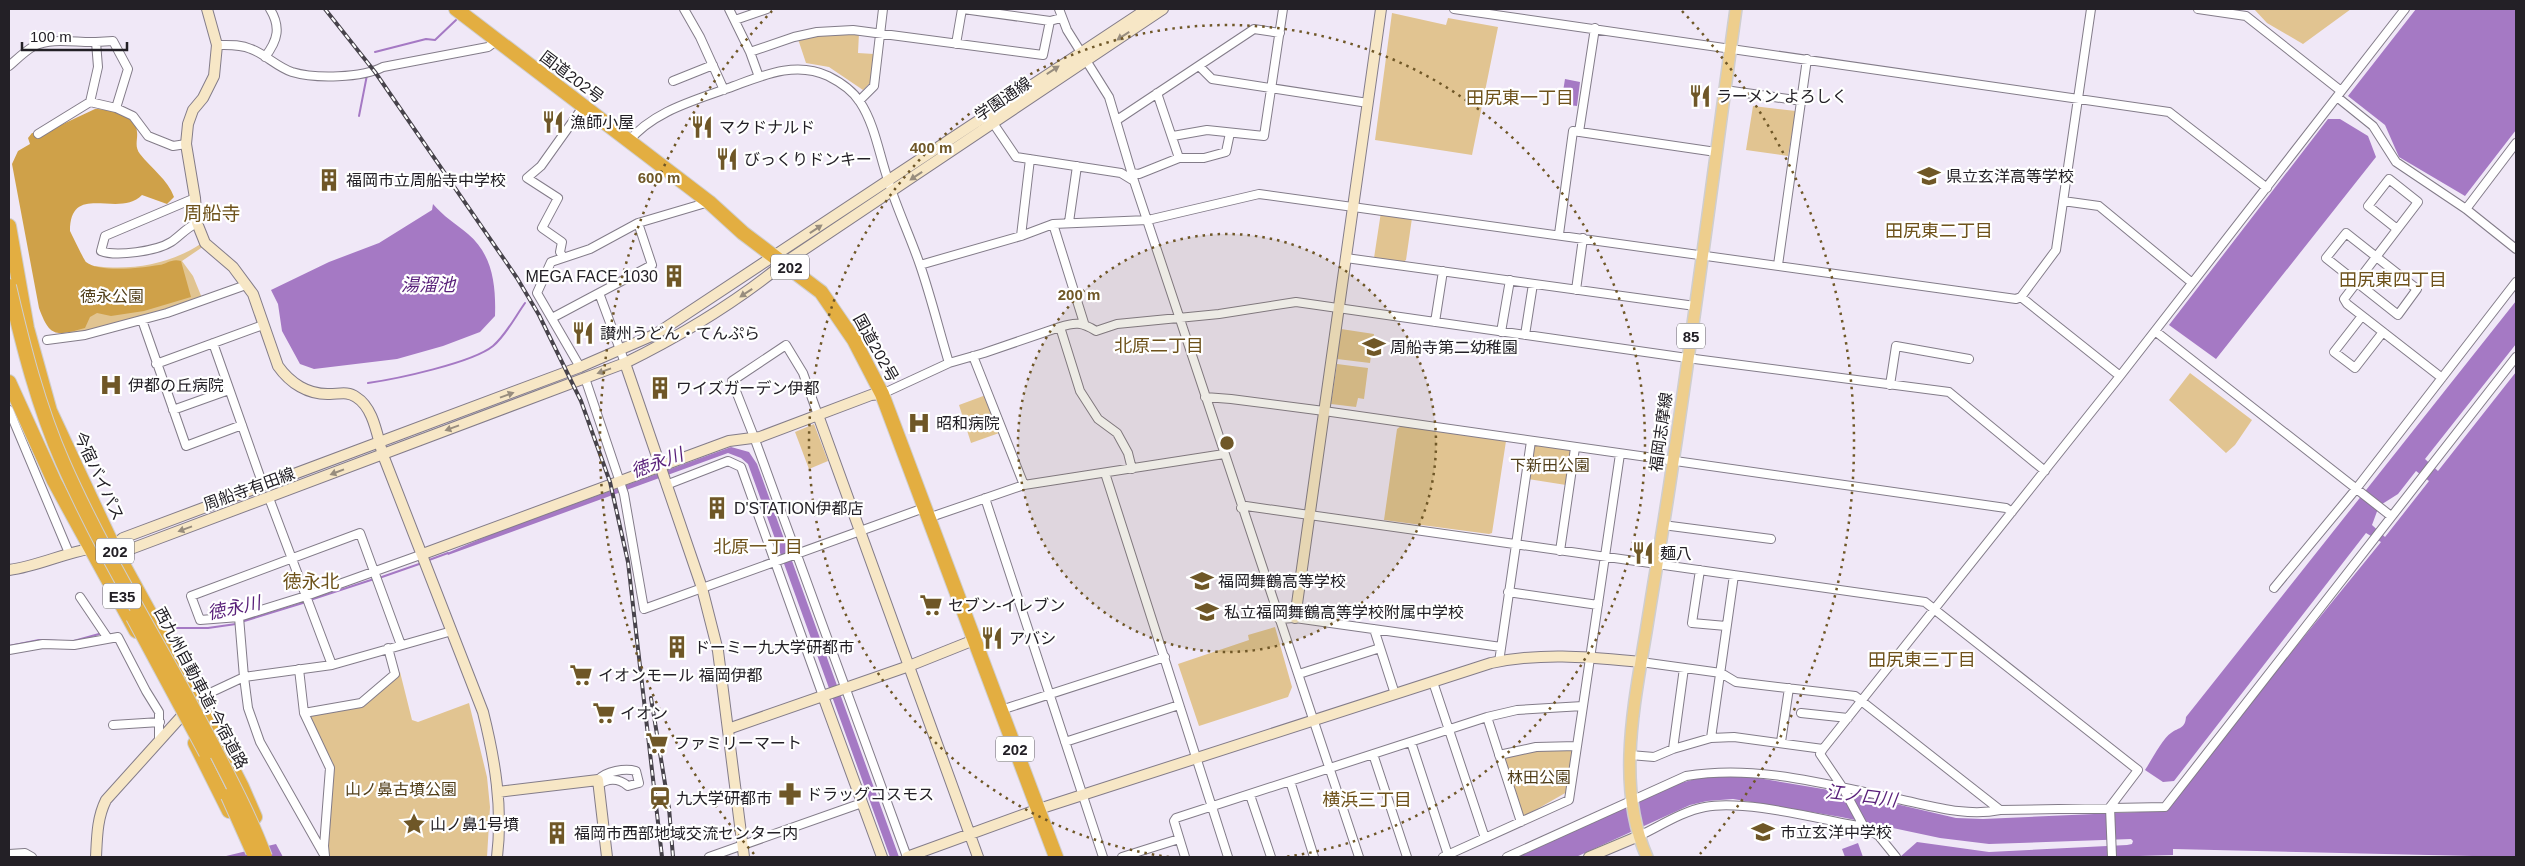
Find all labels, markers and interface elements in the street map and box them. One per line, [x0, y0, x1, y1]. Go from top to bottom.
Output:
scale bar [22, 20, 128, 52]
text: 100 m [30, 28, 72, 45]
one-way arrow [1116, 31, 1129, 40]
street label: 国道202号 [537, 48, 607, 106]
one-way arrow [1046, 66, 1059, 75]
street label: 学園通線 [972, 74, 1034, 124]
restaurant icon: ラーメン よろしく [1687, 83, 1713, 109]
district label: 田尻東一丁目 [1466, 88, 1574, 108]
place label: ラーメン よろしく [1716, 88, 1848, 105]
restaurant icon: 漁師小屋 [540, 109, 566, 135]
place label: 漁師小屋 [570, 114, 634, 131]
restaurant icon: マクドナルド [689, 114, 715, 140]
place label: マクドナルド [719, 119, 815, 136]
text: 400 m [910, 139, 952, 156]
restaurant icon: びっくりドンキー [714, 146, 740, 172]
place label: びっくりドンキー [744, 151, 872, 168]
school or university icon: 県立玄洋高等学校 [1916, 163, 1942, 189]
building icon: 福岡市立周船寺中学校 [316, 167, 342, 193]
place label: 県立玄洋高等学校 [1946, 168, 2074, 185]
text: 600 m [638, 169, 680, 186]
one-way arrow [909, 171, 922, 181]
place label: 福岡市立周船寺中学校 [346, 172, 506, 189]
district label: 周船寺 [183, 203, 241, 224]
district label: 田尻東二丁目 [1885, 221, 1993, 241]
one-way arrow [809, 224, 823, 234]
road number: 202 [771, 254, 809, 280]
building icon: MEGA FACE 1030 [661, 263, 687, 289]
place label: MEGA FACE 1030 [525, 268, 658, 285]
district label: 田尻東四丁目 [2339, 270, 2447, 290]
water label: 湯溜池 [401, 275, 457, 295]
text: 200 m [1058, 286, 1100, 303]
park label: 徳永公園 [80, 288, 144, 305]
one-way arrow [739, 288, 753, 297]
street label: 国道202号 [850, 311, 902, 385]
restaurant icon: 讃州うどん・てんぷら [570, 320, 596, 346]
road number: 85 [1677, 324, 1705, 348]
place label: 讃州うどん・てんぷら [600, 325, 760, 342]
school or university icon: 周船寺第二幼稚園 [1361, 334, 1387, 360]
district label: 北原二丁目 [1114, 336, 1204, 356]
place label: 周船寺第二幼稚園 [1390, 339, 1518, 356]
one-way arrow [596, 367, 611, 375]
hospital icon: 伊都の丘病院 [98, 372, 124, 398]
building icon: ワイズガーデン伊都 [647, 375, 673, 401]
place label: 伊都の丘病院 [128, 377, 224, 394]
place label: ワイズガーデン伊都 [676, 380, 820, 397]
one-way arrow [500, 391, 515, 399]
street label: 福岡志摩線 [1647, 391, 1675, 473]
hospital icon: 昭和病院 [906, 410, 932, 436]
place label: 昭和病院 [936, 415, 1000, 432]
one-way arrow [444, 424, 459, 432]
street label: 今宿バイパス [71, 429, 127, 523]
centre of rings [1218, 434, 1236, 452]
water label: 徳永川 [628, 444, 688, 482]
park label: 下新田公園 [1510, 457, 1590, 474]
street label: 周船寺有田線 [201, 465, 297, 513]
one-way arrow [330, 469, 345, 476]
building icon: D'STATION伊都店 [704, 495, 730, 521]
place label: D'STATION伊都店 [734, 500, 864, 517]
one-way arrow [177, 525, 192, 533]
district label: 北原一丁目 [713, 537, 803, 557]
road number: 202 [96, 538, 134, 564]
restaurant icon: 麺八 [1630, 540, 1656, 566]
place label: 麺八 [1660, 545, 1692, 562]
school or university icon: 福岡舞鶴高等学校 [1189, 568, 1215, 594]
district label: 徳永北 [282, 571, 340, 592]
place label: 福岡舞鶴高等学校 [1218, 573, 1346, 590]
road number: E35 [103, 584, 141, 608]
water label: 徳永川 [206, 592, 264, 623]
supermarket icon: セブン-イレブン [918, 592, 944, 618]
place label: セブン-イレブン [948, 597, 1065, 614]
school or university icon: 私立福岡舞鶴高等学校附属中学校 [1194, 599, 1220, 625]
street label: 西九州自動車道;今宿道路 [151, 604, 251, 772]
place label: 私立福岡舞鶴高等学校附属中学校 [1224, 604, 1464, 621]
restaurant icon: アバシ [979, 625, 1005, 651]
place label: アバシ [1009, 630, 1056, 647]
building icon: ドーミー九大学研都市 [664, 634, 690, 660]
place label: ドーミー九大学研都市 [694, 639, 854, 656]
district label: 田尻東三丁目 [1868, 650, 1976, 670]
supermarket icon: イオンモール 福岡伊都 [568, 662, 594, 688]
place label: イオンモール 福岡伊都 [598, 667, 762, 684]
supermarket icon: イオン [591, 700, 617, 726]
place label: イオン [620, 705, 668, 722]
supermarket icon: ファミリーマート [644, 730, 670, 756]
place label: ファミリーマート [674, 735, 802, 752]
road number: 202 [996, 736, 1034, 762]
park label: 林田公園 [1507, 769, 1571, 786]
park label: 山ノ鼻古墳公園 [345, 781, 457, 798]
pharmacy icon: ドラッグコスモス [777, 781, 803, 807]
water label: 江ノ口川 [1824, 782, 1900, 811]
station icon: 九大学研都市 [647, 785, 673, 811]
place label: ドラッグコスモス [806, 786, 934, 803]
place label: 九大学研都市 [676, 790, 772, 807]
district label: 横浜三丁目 [1322, 790, 1412, 810]
place icon: 山ノ鼻1号墳 [401, 811, 427, 837]
place label: 山ノ鼻1号墳 [430, 816, 519, 833]
school or university icon: 市立玄洋中学校 [1750, 819, 1776, 845]
building icon: 福岡市西部地域交流センター内 [544, 820, 570, 846]
place label: 市立玄洋中学校 [1780, 824, 1892, 841]
place label: 福岡市西部地域交流センター内 [574, 825, 798, 842]

